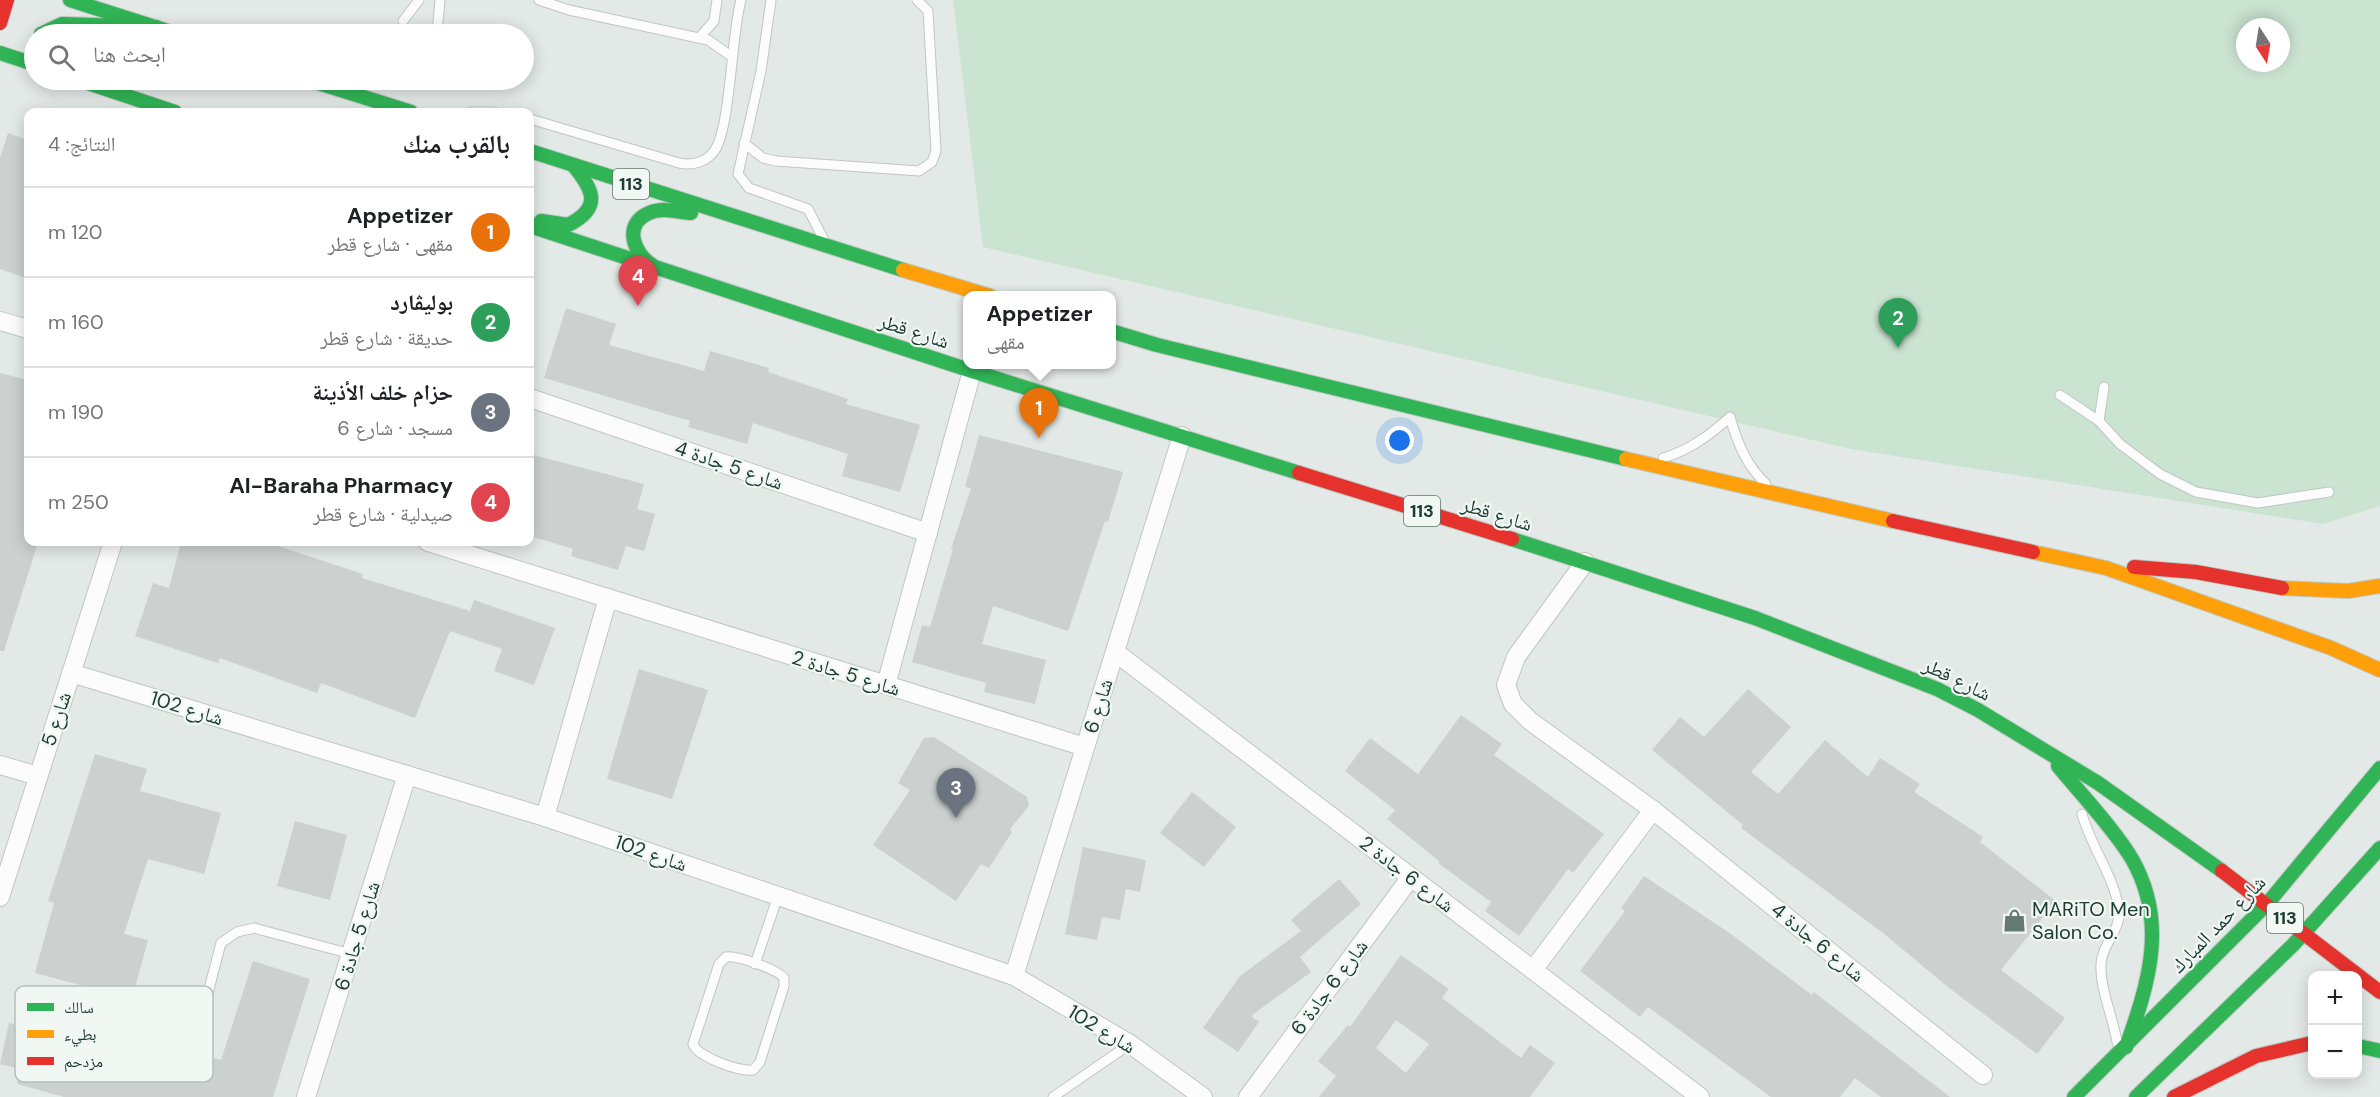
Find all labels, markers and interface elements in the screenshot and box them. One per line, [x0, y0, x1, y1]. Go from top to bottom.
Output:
north arrow [2236, 18, 2290, 72]
search box [24, 24, 534, 90]
text: ابحث هنا [93, 40, 166, 69]
icon: search [45, 41, 78, 74]
text: بالقرب منك [402, 127, 510, 161]
text: النتائج: 4 [48, 131, 115, 157]
road number: 113 [613, 169, 649, 199]
text: Appetizer [347, 201, 453, 230]
text: 120 m [48, 219, 102, 245]
text: 1 [487, 219, 494, 245]
text: مقهى · شارع قطر [328, 231, 453, 257]
pin: 4 [618, 256, 658, 306]
text: بوليڤارد [390, 288, 453, 317]
popup [963, 291, 1116, 369]
pin: 2 [1878, 298, 1918, 348]
text: Appetizer [986, 299, 1093, 328]
street label: شارع قطر [875, 307, 952, 355]
text: 160 m [48, 309, 104, 335]
text: 2 [485, 309, 496, 335]
text: حديقة · شارع قطر [320, 325, 453, 351]
text: مقهى [986, 329, 1025, 355]
text: حزام خلف الأذينة [312, 378, 453, 407]
pin: 1 [1020, 388, 1058, 438]
text: 190 m [48, 399, 104, 425]
text: 3 [484, 399, 497, 425]
text: مسجد · شارع 6 [337, 415, 453, 441]
your location [1385, 426, 1414, 455]
street label: شارع 5 جادة 4 [672, 434, 786, 496]
text: Al-Baraha Pharmacy [229, 471, 453, 500]
text: 250 m [48, 489, 109, 515]
text: 4 [484, 489, 497, 515]
street label: شارع قطر [1458, 491, 1535, 537]
road number: 113 [1404, 496, 1440, 526]
text: صيدلية · شارع قطر [313, 501, 453, 527]
street label: شارع 5 جادة 2 [789, 644, 903, 702]
street label: شارع قطر [1918, 651, 1995, 707]
street label: شارع 6 [1077, 675, 1119, 737]
street label: شارع 102 [148, 685, 226, 731]
street label: شارع 5 [35, 689, 77, 749]
pin: 3 [936, 768, 976, 818]
street label: شارع 102 [612, 829, 690, 877]
street label: شارع 6 جادة 2 [1354, 830, 1460, 918]
street label: شارع حمد المبارك [2165, 870, 2271, 978]
street label: شارع 5 جادة 6 [328, 878, 386, 994]
street label: شارع 6 جادة 4 [1766, 896, 1870, 988]
place label: MARiTO Men Salon Co. [2032, 896, 2150, 945]
road number: 113 [2267, 903, 2303, 933]
shop icon: MARiTO Men Salon Co. [2001, 907, 2027, 933]
street label: شارع 6 جادة 6 [1285, 934, 1373, 1040]
map controls [2308, 971, 2362, 1079]
button: + [2308, 971, 2362, 1025]
legend [15, 986, 213, 1082]
text: سالك [64, 997, 94, 1018]
street label: شارع 102 [1063, 999, 1141, 1059]
text: بطيء [64, 1024, 96, 1047]
button: − [2308, 1025, 2362, 1079]
text: مزدحم [64, 1051, 103, 1072]

